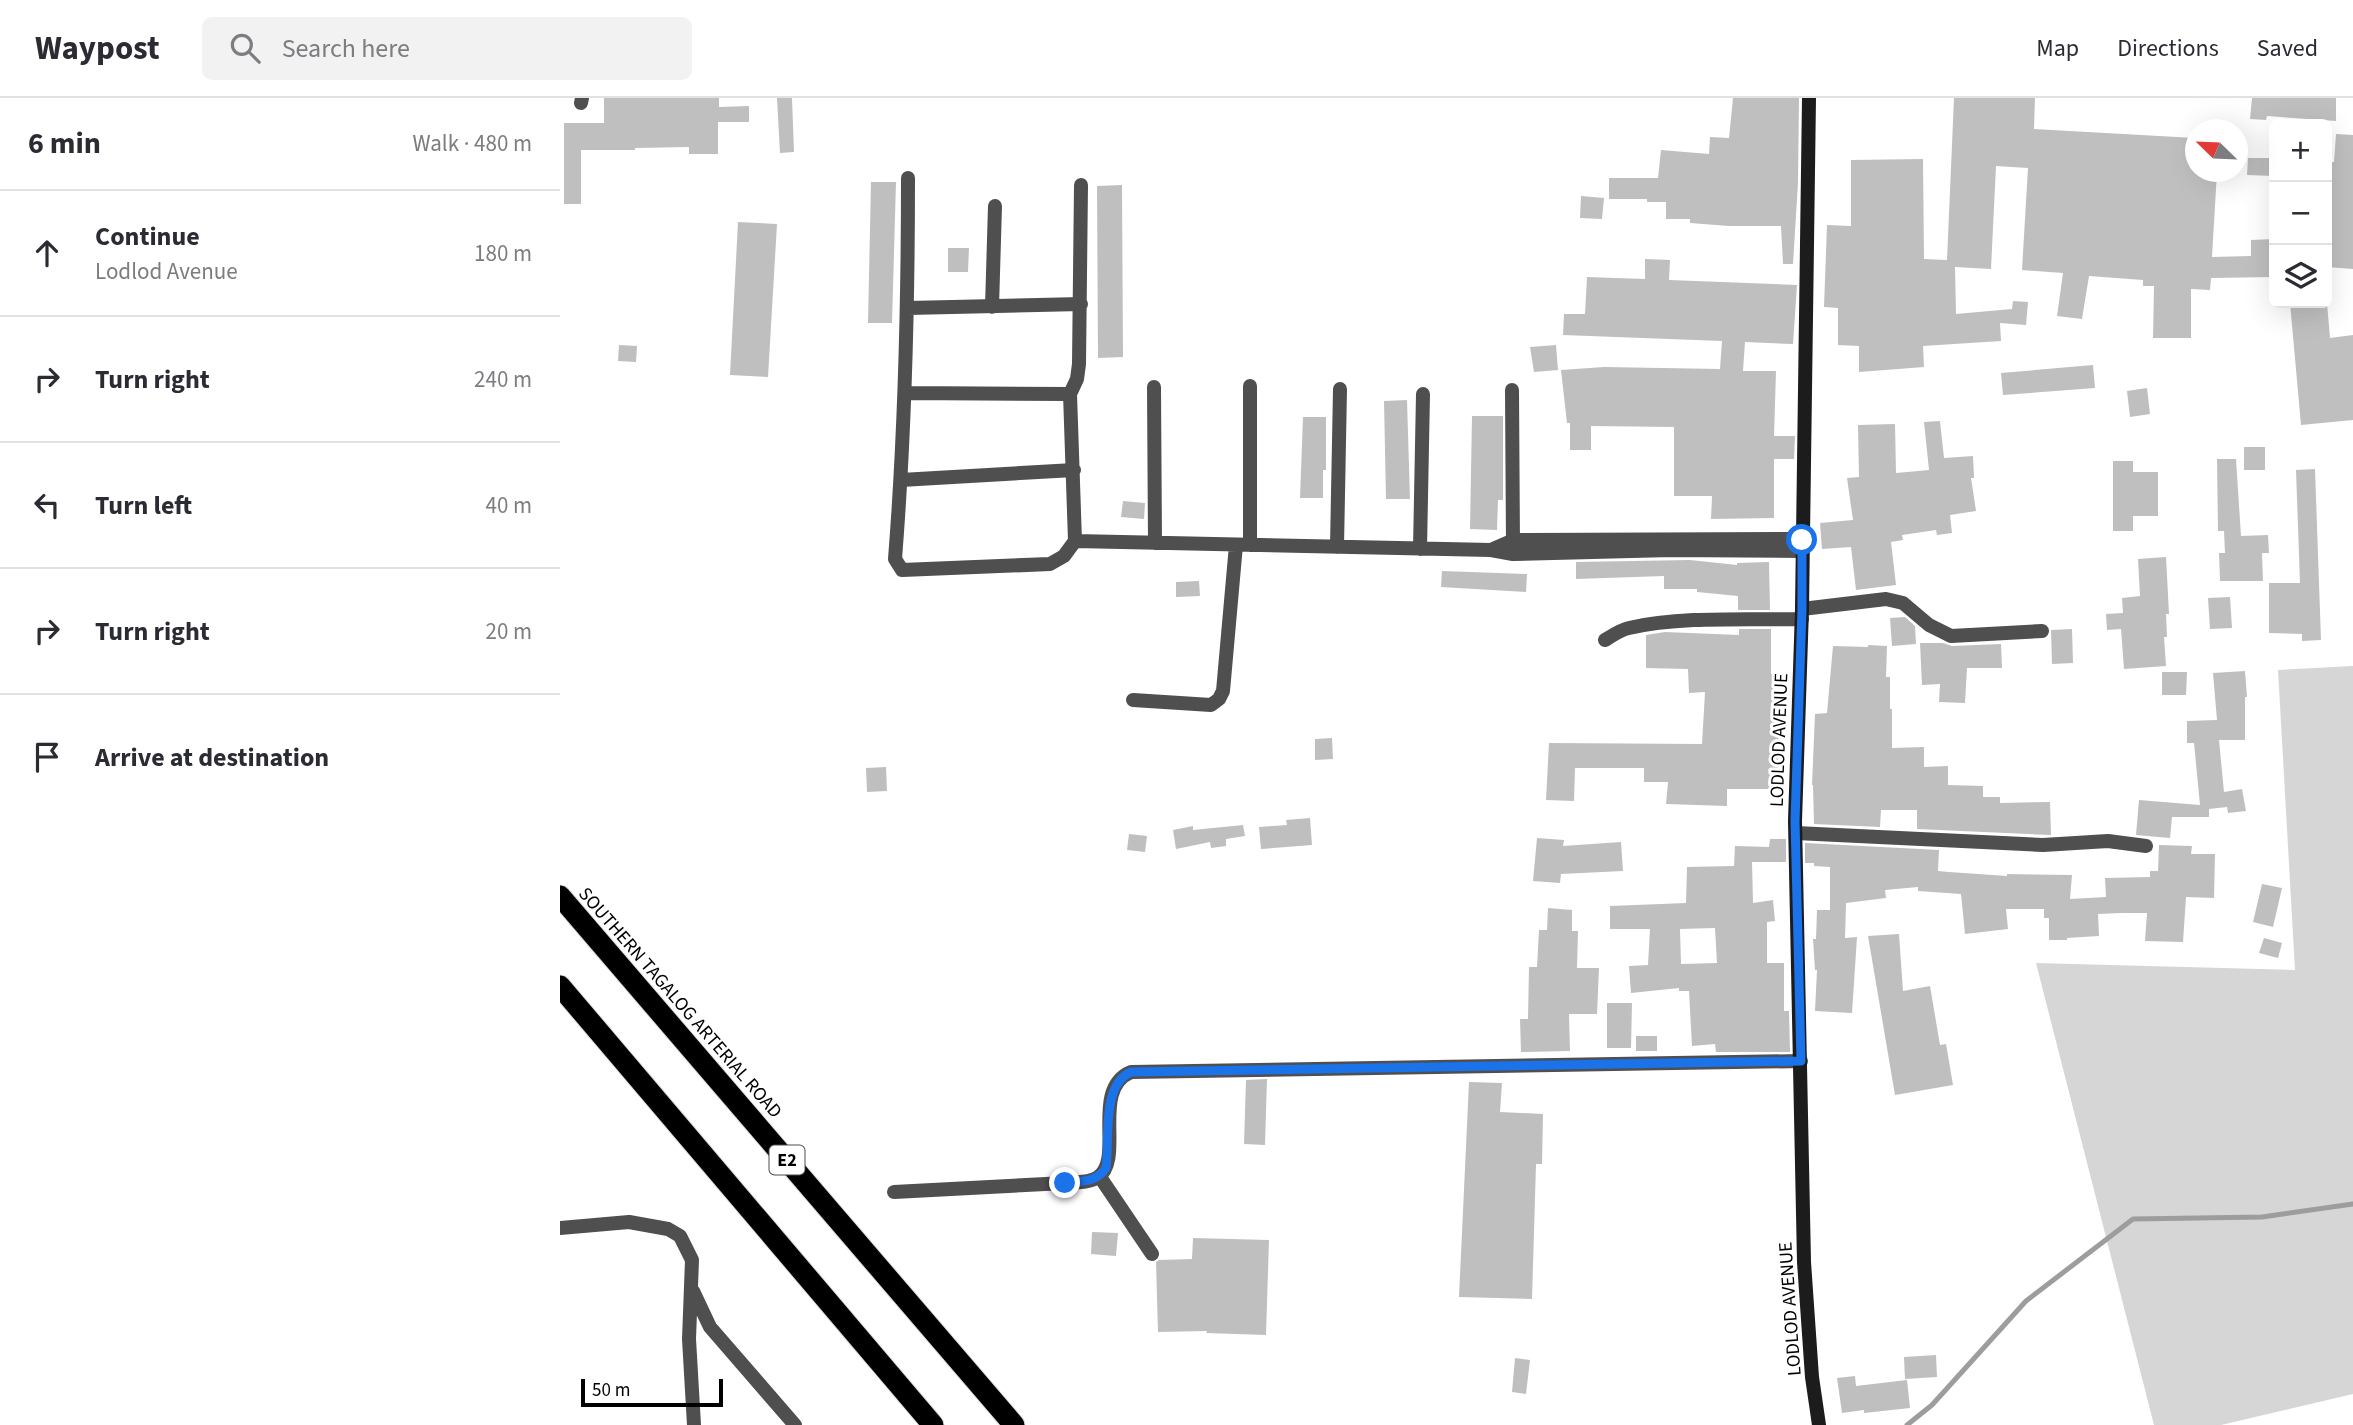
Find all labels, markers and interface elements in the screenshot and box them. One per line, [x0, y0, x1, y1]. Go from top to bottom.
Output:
search box [202, 17, 692, 80]
text: Waypost [35, 25, 160, 72]
icon: search [226, 29, 264, 67]
text: Search here [282, 30, 410, 67]
text: Map [2036, 31, 2079, 66]
text: Directions [2117, 31, 2219, 66]
text: Saved [2257, 31, 2318, 66]
north arrow [2185, 119, 2248, 182]
map controls [2269, 119, 2332, 308]
button: + [2269, 119, 2332, 182]
text: 6 min [28, 122, 101, 165]
text: Walk · 480 m [413, 127, 532, 160]
button: − [2269, 182, 2332, 245]
text: Continue [95, 218, 200, 255]
icon: ahead [28, 234, 66, 272]
text: 180 m [474, 237, 532, 270]
button: layers [2269, 245, 2332, 308]
text: Lodlod Avenue [95, 255, 238, 288]
icon: right [28, 360, 66, 398]
text: Turn right [95, 361, 210, 398]
text: 240 m [474, 363, 532, 396]
icon: left [28, 486, 66, 524]
text: Turn left [95, 487, 192, 524]
text: 40 m [485, 489, 532, 522]
route start [1786, 524, 1817, 555]
icon: right [28, 612, 66, 650]
text: Turn right [95, 613, 210, 650]
text: 20 m [485, 615, 532, 648]
street label: LODLOD AVENUE [1764, 672, 1795, 808]
icon: arrive [28, 738, 66, 776]
text: Arrive at destination [95, 739, 329, 776]
street label: SOUTHERN TAGALOG ARTERIAL ROAD [572, 882, 788, 1124]
road number: E2 [770, 1146, 804, 1175]
route end [1049, 1167, 1080, 1198]
street label: LODLOD AVENUE [1772, 1241, 1809, 1377]
scale bar [581, 1376, 723, 1408]
text: 50 m [592, 1377, 630, 1404]

